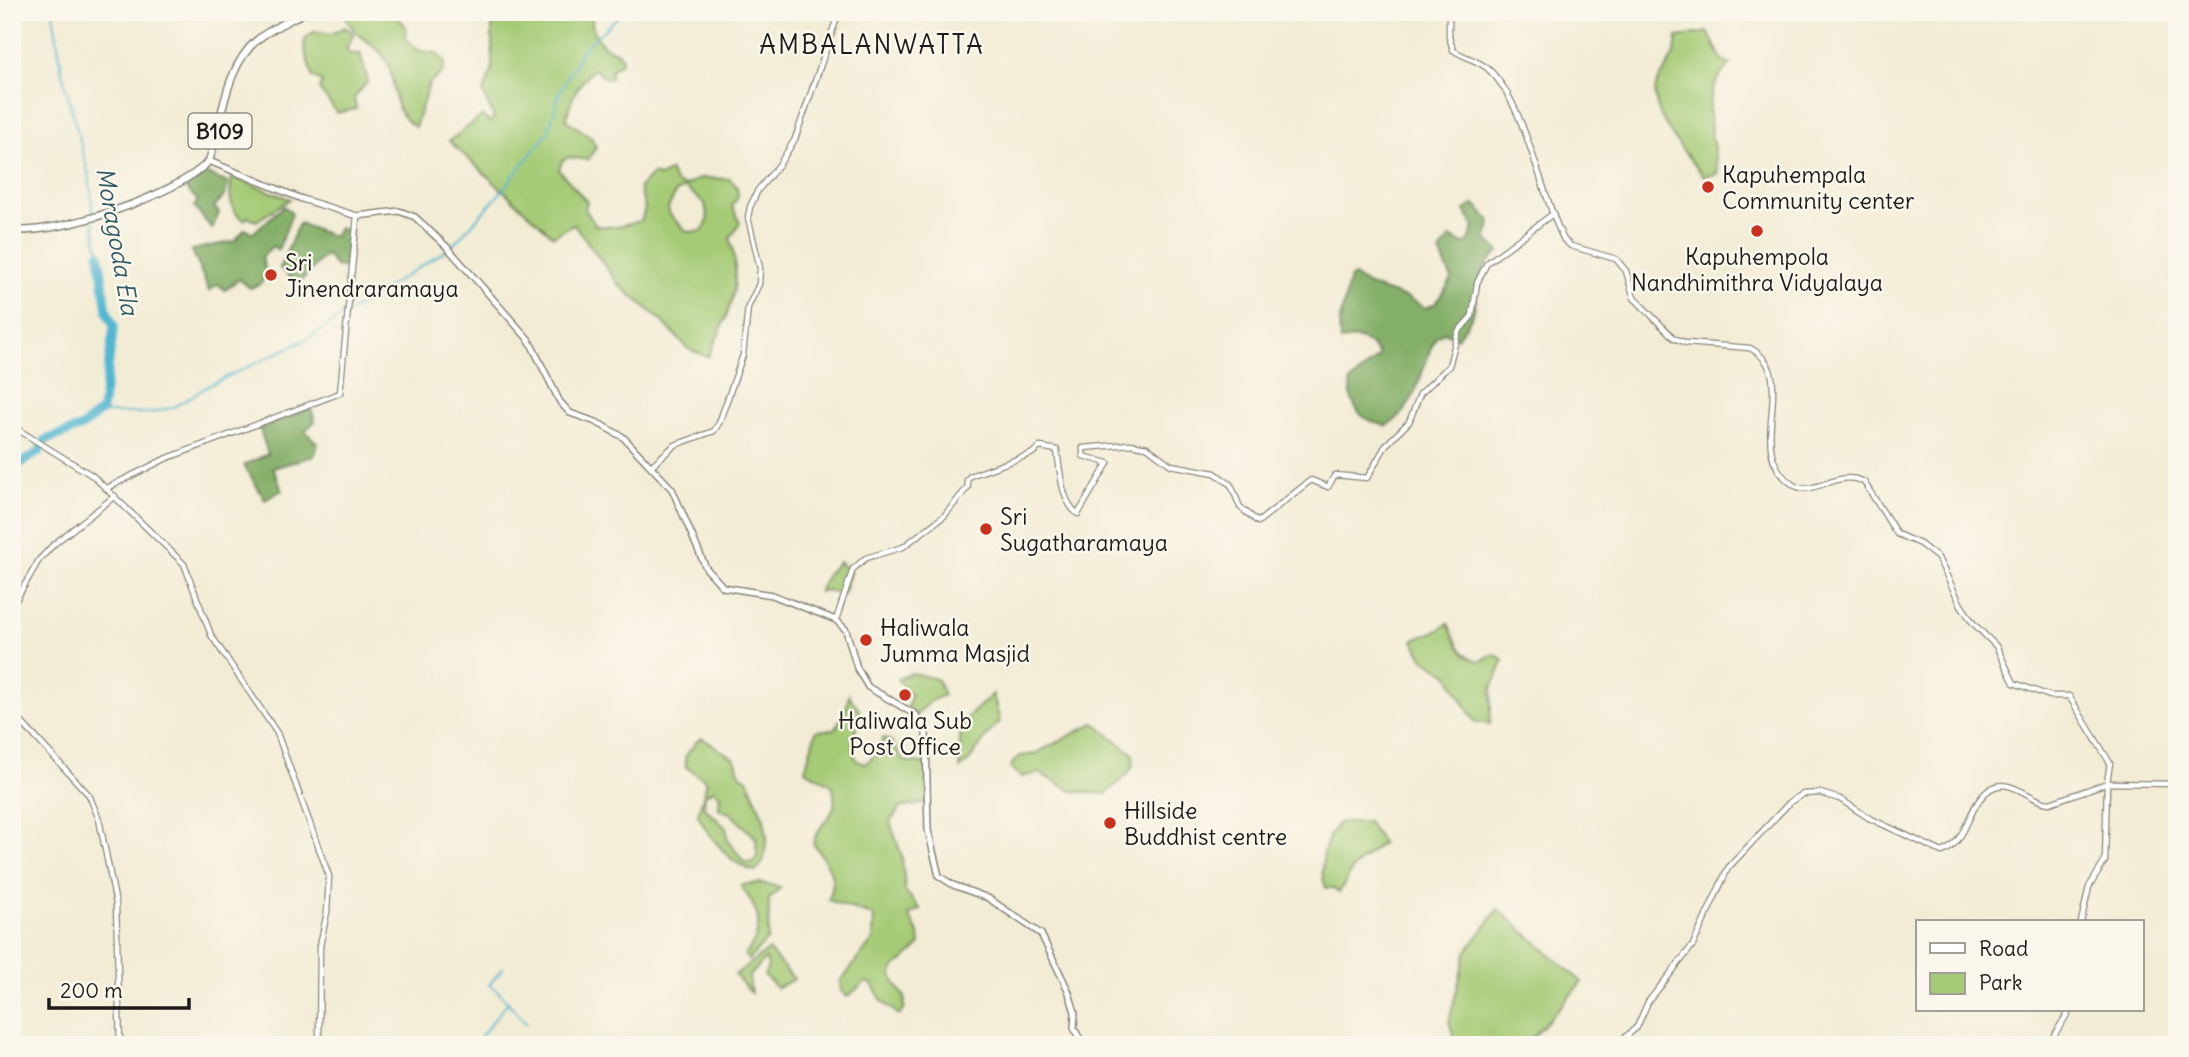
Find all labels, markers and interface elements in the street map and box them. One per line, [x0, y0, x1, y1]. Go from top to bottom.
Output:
district label: AMBALANWATTA [759, 28, 985, 61]
road number: B109 [188, 114, 252, 148]
place label: Kapuhempala Community center [1722, 160, 1915, 215]
water label: Moragoda Ela [90, 165, 146, 318]
marker: Kapuhempala Community center [1700, 179, 1716, 195]
marker: Kapuhempola Nandhimithra Vidyalaya [1749, 223, 1765, 239]
place label: Kapuhempola Nandhimithra Vidyalaya [1631, 242, 1883, 297]
place label: Sri Jinendraramaya [285, 248, 459, 303]
marker: Sri Jinendraramaya [263, 267, 279, 283]
place label: Sri Sugatharamaya [1000, 502, 1168, 557]
marker: Sri Sugatharamaya [978, 521, 994, 537]
place label: Haliwala Jumma Masjid [880, 613, 1030, 668]
marker: Haliwala Jumma Masjid [858, 632, 874, 648]
marker: Haliwala Sub Post Office [897, 687, 913, 703]
place label: Haliwala Sub Post Office [838, 706, 972, 761]
place label: Hillside Buddhist centre [1124, 796, 1287, 851]
marker: Hillside Buddhist centre [1102, 815, 1118, 831]
legend [1916, 920, 2144, 1012]
text: Road [1979, 935, 2028, 962]
scale bar [49, 966, 189, 1010]
text: Park [1979, 969, 2022, 996]
text: 200 m [60, 977, 123, 1004]

